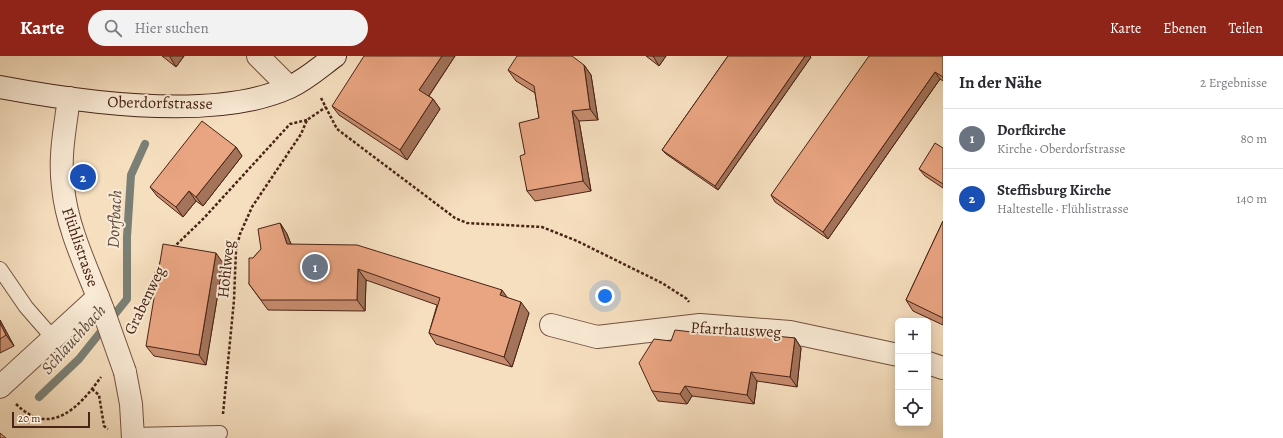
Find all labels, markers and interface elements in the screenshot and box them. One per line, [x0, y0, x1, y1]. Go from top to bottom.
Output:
search box [88, 10, 368, 46]
text: Karte [20, 15, 64, 41]
icon: search [102, 17, 124, 39]
text: Hier suchen [134, 18, 209, 38]
text: Karte [1110, 19, 1141, 38]
text: Ebenen [1163, 19, 1207, 38]
text: Teilen [1229, 19, 1263, 38]
text: In der Nähe [959, 71, 1042, 94]
text: 2 Ergebnisse [1200, 74, 1267, 91]
street label: Oberdorfstrasse [107, 91, 213, 115]
text: Dorfkirche [997, 120, 1066, 140]
text: 1 [970, 130, 974, 147]
text: 80 m [1240, 130, 1267, 147]
text: Kirche · Oberdorfstrasse [997, 140, 1125, 157]
pin: 2 [70, 162, 96, 192]
text: Steffisburg Kirche [997, 180, 1111, 200]
water label: Dorfbach [101, 189, 128, 249]
text: 2 [969, 190, 975, 207]
text: 140 m [1236, 190, 1267, 207]
text: Haltestelle · Flühlistrasse [997, 200, 1128, 217]
street label: Flühlistrasse [56, 205, 104, 290]
street label: Hohlweg [212, 239, 240, 299]
pin: 1 [302, 252, 328, 282]
street label: Grabenweg [119, 263, 171, 338]
your location [595, 286, 615, 306]
water label: Schlauchbach [36, 299, 111, 379]
street label: Pfarrhausweg [690, 317, 782, 343]
map controls [895, 318, 931, 426]
button: + [895, 318, 931, 354]
button: − [895, 354, 931, 390]
button: locate [895, 390, 931, 426]
scale bar [12, 410, 90, 429]
text: 20 m [18, 411, 40, 426]

